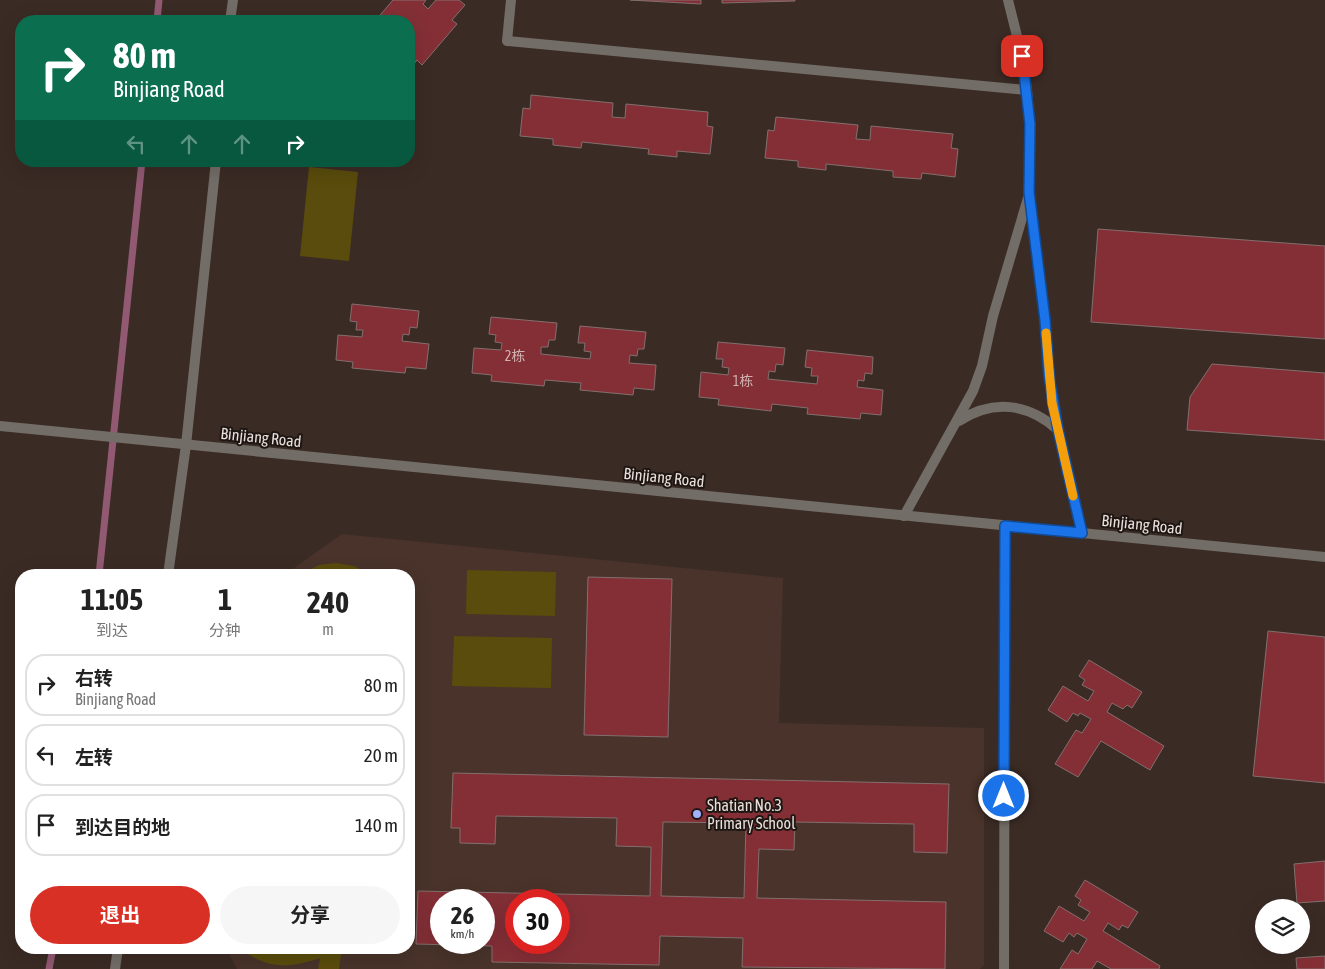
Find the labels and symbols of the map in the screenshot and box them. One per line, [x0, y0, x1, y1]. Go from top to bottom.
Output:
pin [1001, 35, 1043, 77]
house number: 2栋 [505, 348, 525, 364]
house number: 1栋 [733, 373, 753, 389]
street label: Binjiang Road [220, 424, 302, 451]
street label: Binjiang Road [623, 464, 705, 491]
street label: Binjiang Road [1101, 511, 1183, 538]
position arrow [977, 769, 1029, 821]
place label: Shatian No.3 Primary School [707, 796, 796, 833]
marker: Shatian No.3 Primary School [691, 808, 703, 820]
speed limit sign: 30 [505, 889, 570, 954]

